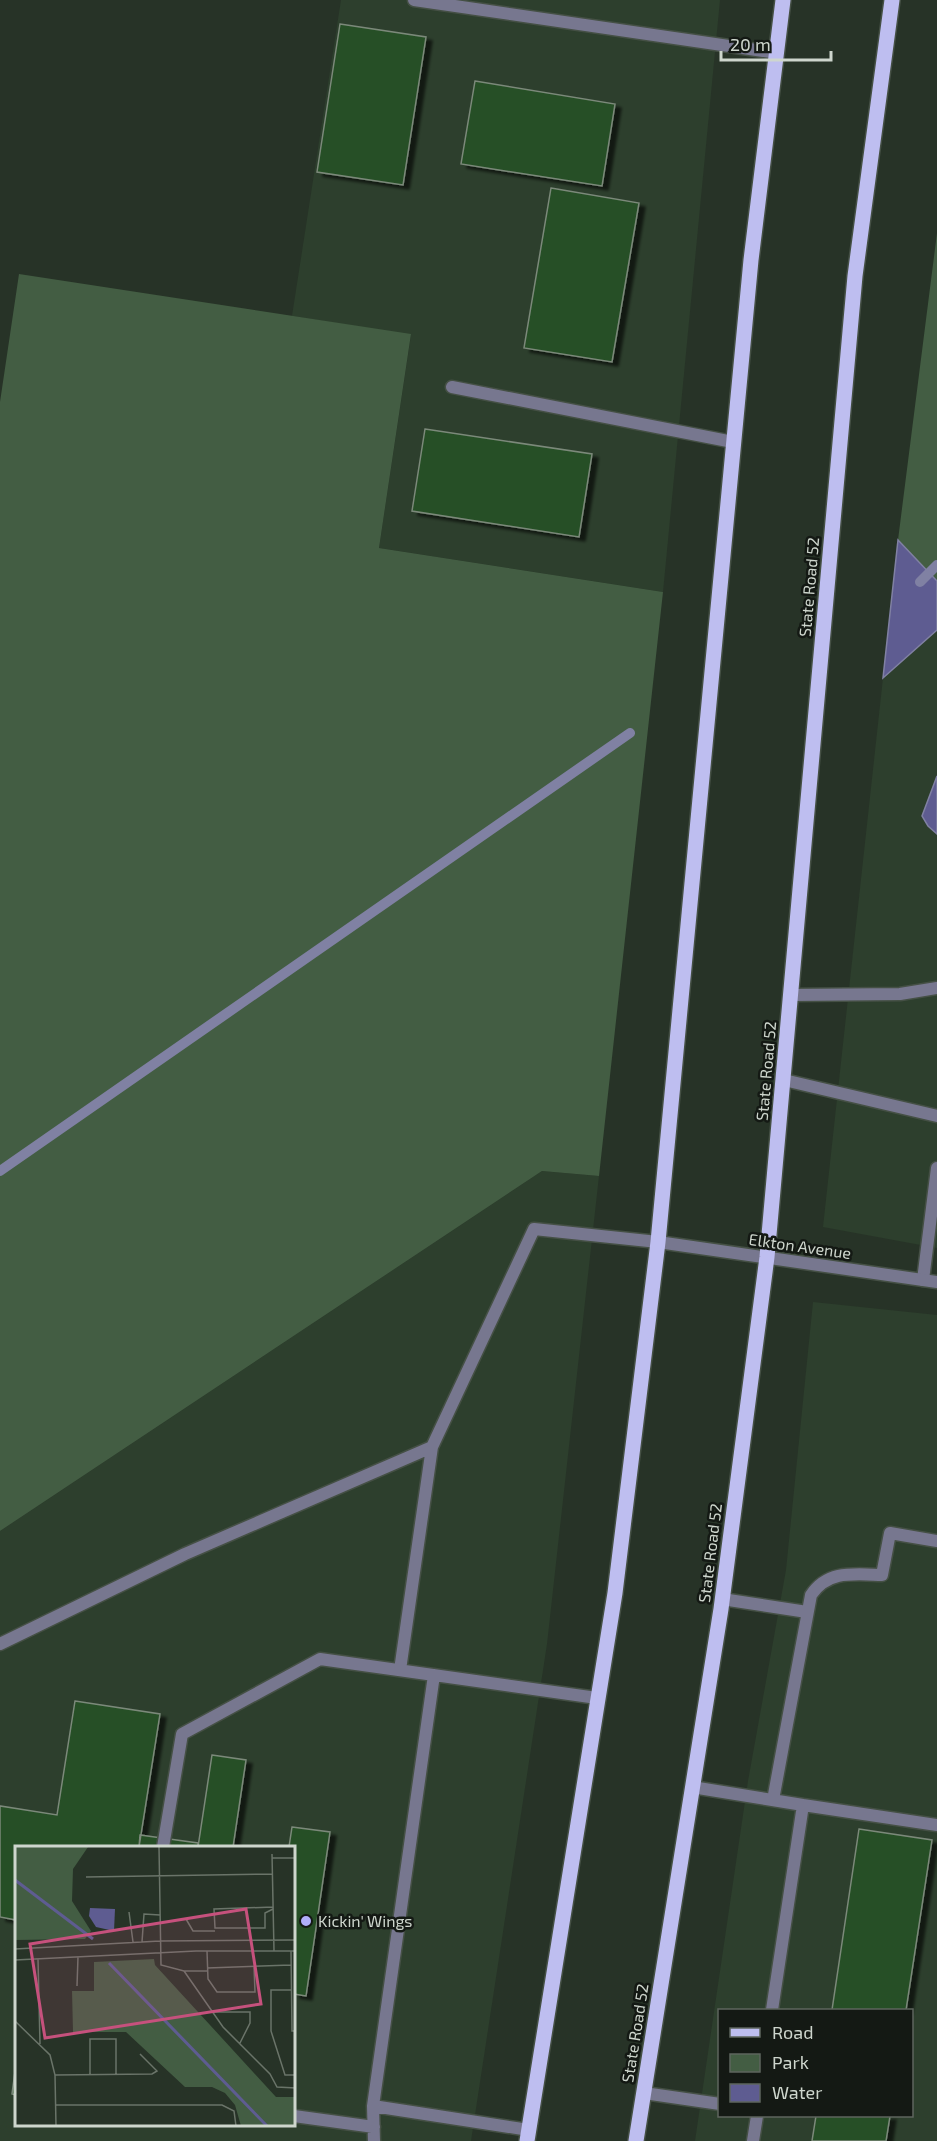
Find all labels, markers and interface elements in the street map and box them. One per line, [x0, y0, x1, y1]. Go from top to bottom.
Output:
scale bar [721, 24, 830, 62]
text: 20 m [730, 33, 771, 55]
street label: State Road 52 [795, 536, 822, 638]
street label: State Road 52 [752, 1020, 779, 1122]
street label: Elkton Avenue [748, 1229, 852, 1262]
street label: State Road 52 [694, 1502, 725, 1604]
inset map [15, 1846, 296, 2126]
place label: Kickin' Wings [318, 1911, 412, 1930]
marker: Kickin' Wings [299, 1914, 313, 1928]
street label: State Road 52 [617, 1982, 652, 2084]
legend [718, 2009, 913, 2117]
text: Road [772, 2021, 813, 2043]
text: Park [772, 2051, 809, 2073]
text: Water [772, 2081, 822, 2103]

